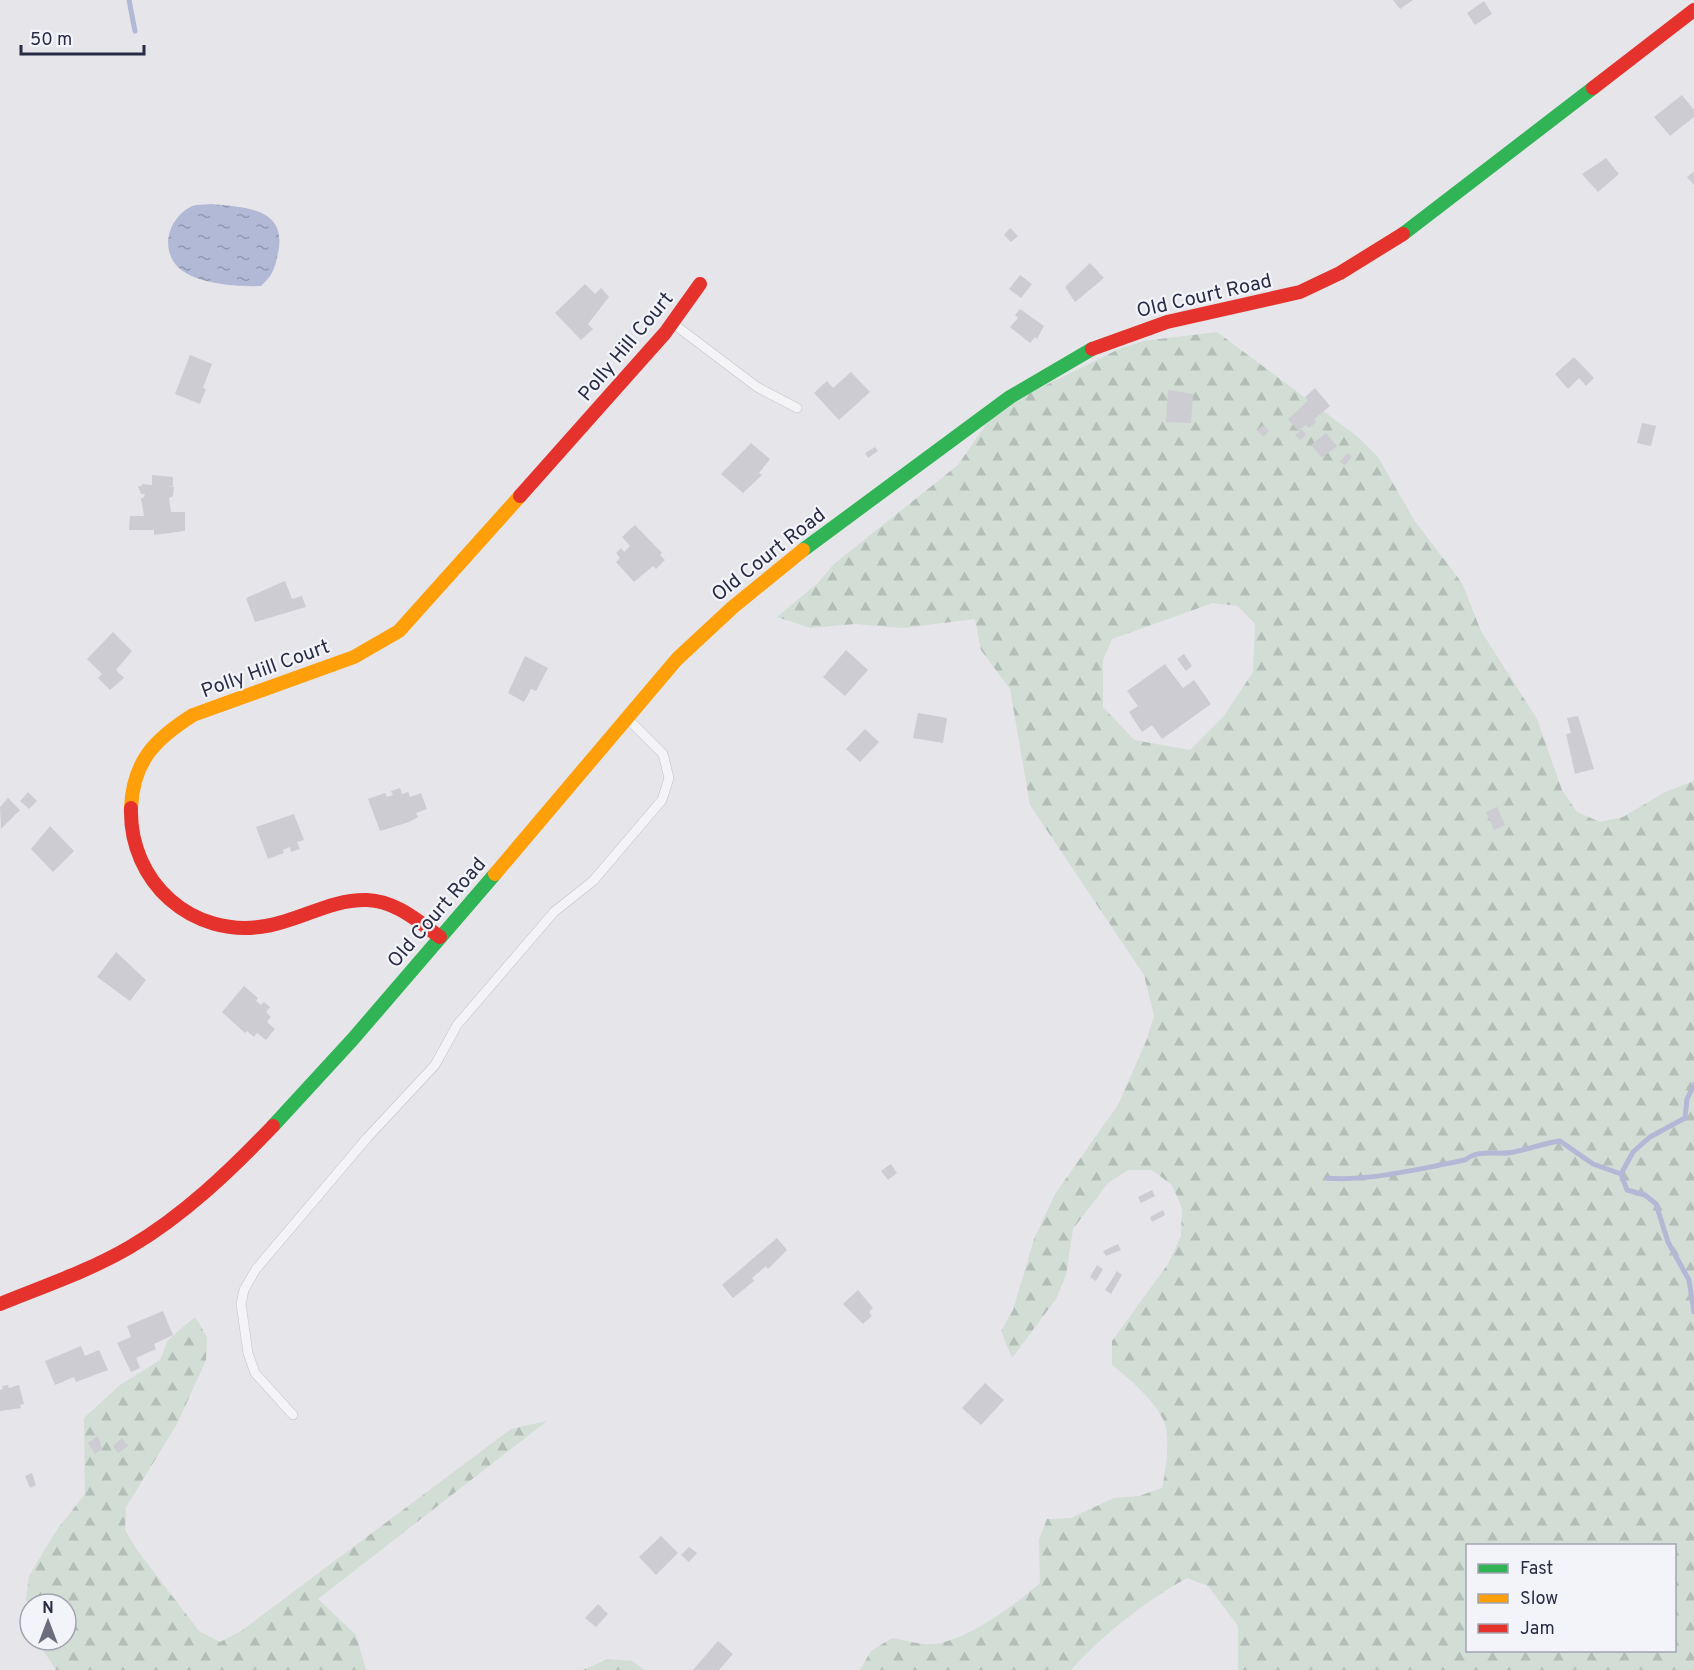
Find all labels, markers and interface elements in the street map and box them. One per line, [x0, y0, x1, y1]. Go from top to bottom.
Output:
scale bar [21, 18, 144, 56]
text: 50 m [30, 29, 72, 52]
street label: Old Court Road [1134, 269, 1275, 325]
street label: Polly Hill Court [573, 287, 680, 407]
street label: Old Court Road [707, 503, 832, 608]
street label: Polly Hill Court [198, 635, 334, 705]
street label: Old Court Road [382, 853, 493, 974]
legend [1466, 1544, 1676, 1652]
text: Fast [1520, 1558, 1553, 1581]
text: Slow [1520, 1588, 1558, 1611]
north arrow [18, 1592, 78, 1652]
text: N [42, 1599, 54, 1619]
text: Jam [1520, 1618, 1555, 1641]

